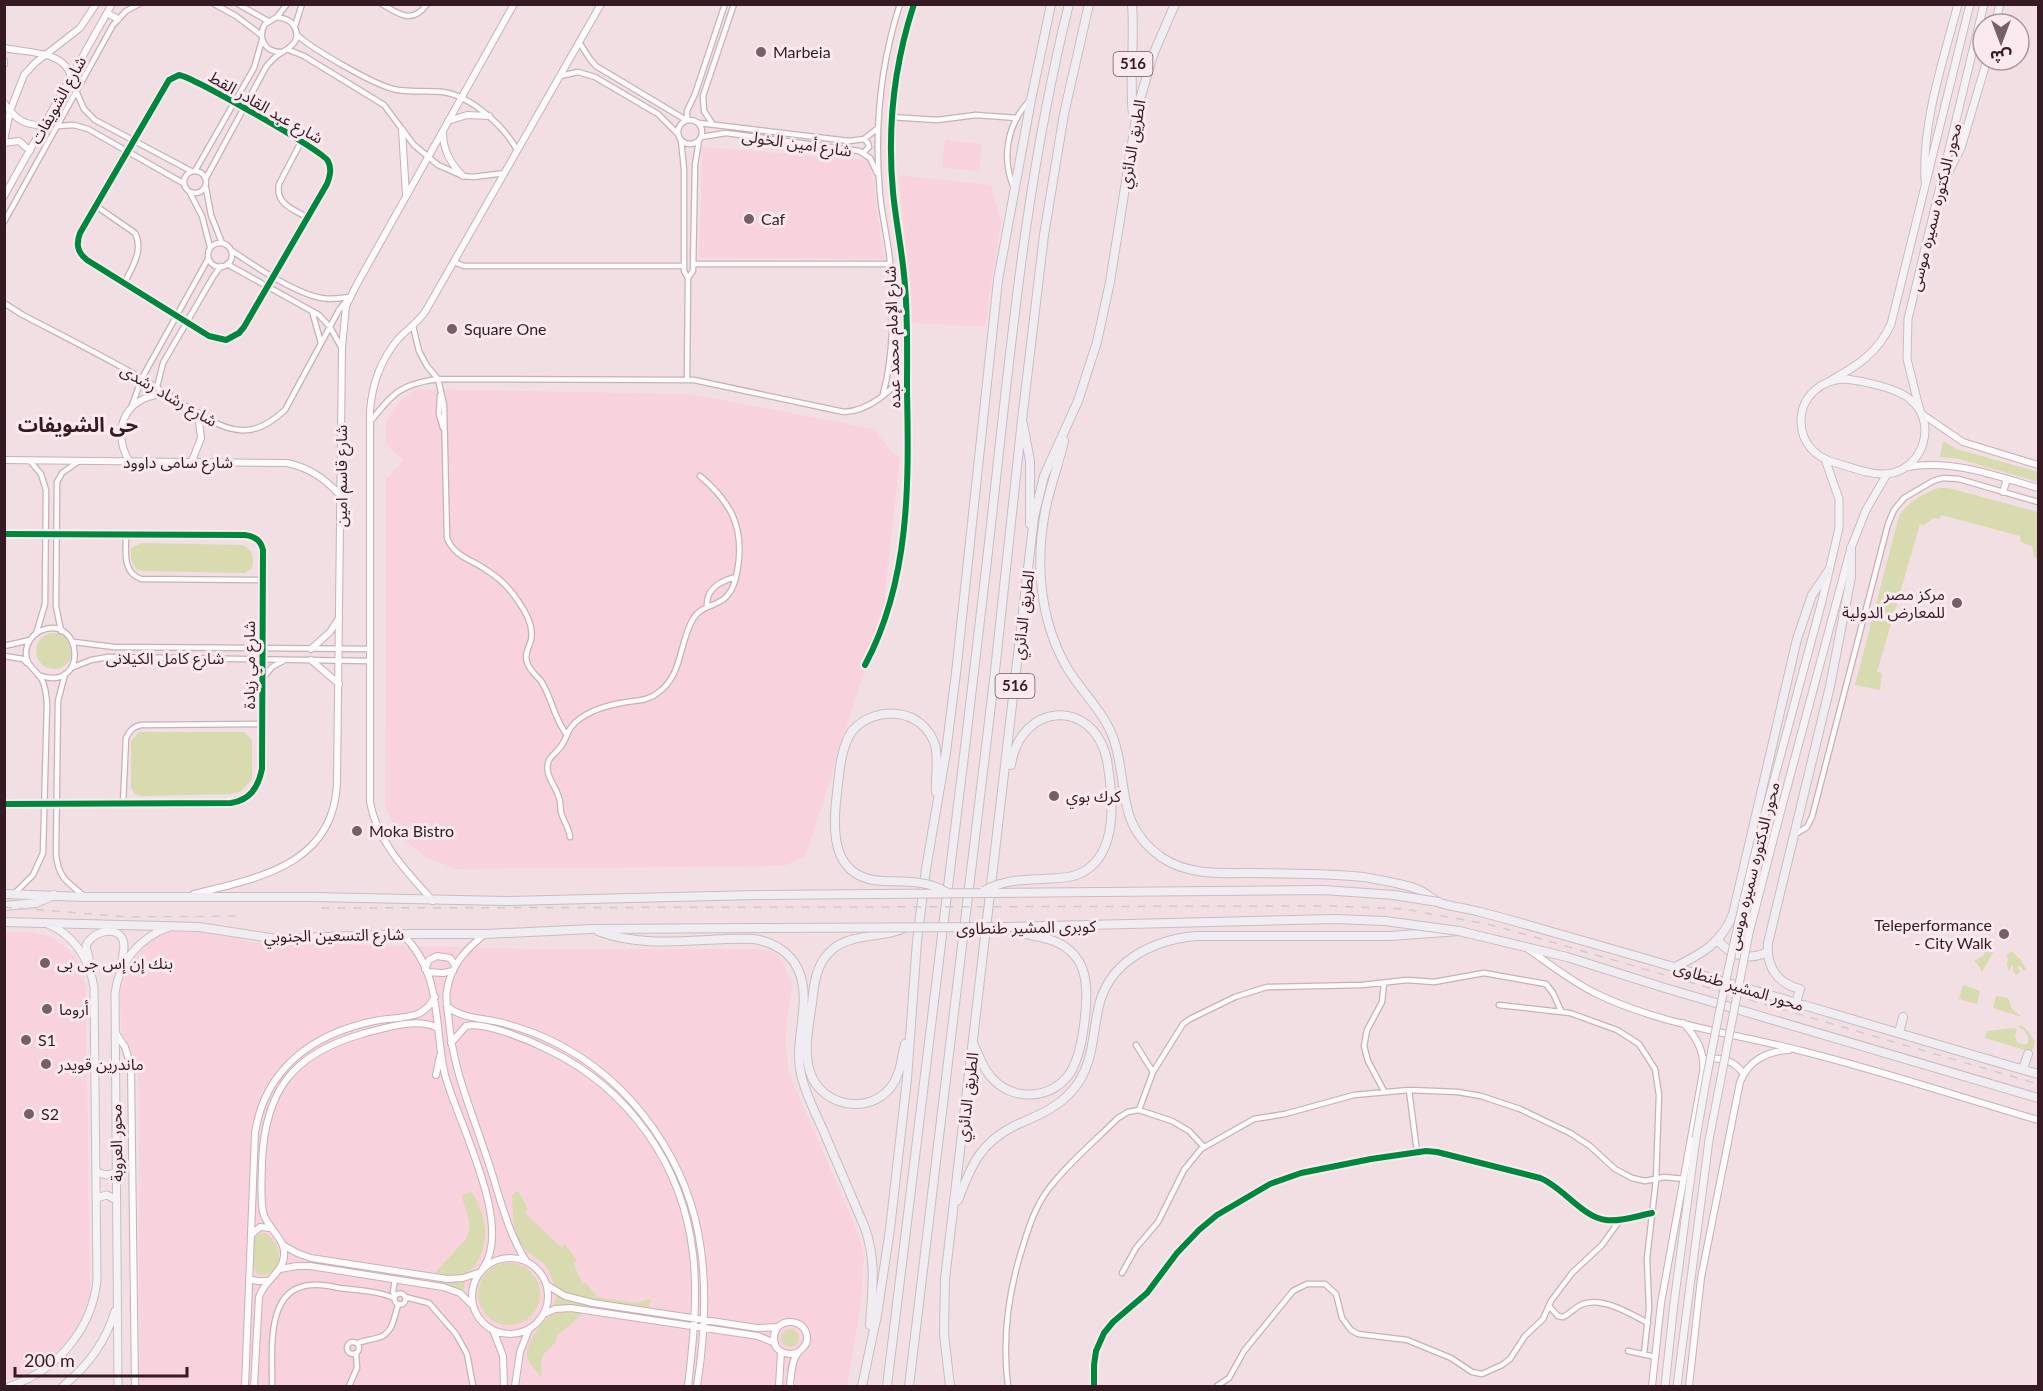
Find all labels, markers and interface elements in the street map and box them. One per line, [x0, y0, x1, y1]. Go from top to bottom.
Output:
north arrow [1971, 12, 2031, 72]
place label: Marbeia [773, 42, 831, 61]
marker: Marbeia [754, 45, 768, 59]
text: ش [1990, 47, 2012, 67]
street label: شارع الشويفات [26, 52, 93, 149]
road number: 516 [1114, 52, 1152, 76]
street label: شارع عبد القادر القط [204, 66, 327, 150]
street label: الطريق الدائري [1114, 98, 1152, 191]
street label: محور الدكتوره سميره موسى [1904, 121, 1966, 293]
street label: شارع أمين الخولى [740, 125, 853, 164]
place label: Caf [761, 209, 786, 228]
marker: Caf [742, 212, 756, 226]
street label: شارع الإمام محمد عبده [880, 265, 907, 408]
place label: Square One [464, 319, 547, 338]
marker: Square One [445, 322, 459, 336]
street label: شارع رشاد رشدى [116, 359, 221, 433]
district label: حى الشويفات [18, 412, 139, 437]
street label: شارع قاسم امين [331, 425, 354, 527]
street label: شارع سامى داوود [123, 452, 233, 475]
street label: الطريق الدائري [1008, 569, 1041, 661]
place label: مركز مصر للمعارض الدولية [1842, 584, 1945, 622]
marker: مركز مصر للمعارض الدولية [1950, 596, 1964, 610]
street label: شارع مي زيادة [239, 621, 262, 709]
street label: شارع كامل الكيلانى [106, 648, 224, 671]
road number: 516 [996, 674, 1034, 698]
street label: محور الدكتوره سميره موسى [1722, 780, 1784, 952]
place label: كرك بوي [1066, 786, 1121, 809]
marker: كرك بوي [1047, 789, 1061, 803]
place label: Moka Bistro [369, 821, 454, 840]
marker: Moka Bistro [350, 824, 364, 838]
place label: Teleperformance - City Walk [1874, 915, 1993, 952]
street label: كوبرى المشير طنطاوى [956, 916, 1097, 938]
street label: شارع التسعين الجنوبي [264, 924, 404, 949]
marker: Teleperformance - City Walk [1997, 927, 2011, 941]
place label: بنك إن إس جى بى [57, 953, 173, 974]
marker: بنك إن إس جى بى [38, 956, 52, 970]
street label: محور المشير طنطاوى [1672, 957, 1806, 1015]
place label: أروما [59, 999, 89, 1019]
marker: أروما [40, 1002, 54, 1016]
place label: S1 [38, 1030, 56, 1049]
marker: S1 [19, 1033, 33, 1047]
street label: الطريق الدائري [952, 1051, 985, 1143]
place label: ماندرين قويدر [57, 1054, 144, 1074]
marker: ماندرين قويدر [39, 1057, 53, 1071]
place label: S2 [41, 1104, 59, 1123]
street label: محور العروبة [105, 1104, 127, 1182]
marker: S2 [22, 1107, 36, 1121]
scale bar [15, 1340, 188, 1378]
text: 200 m [24, 1349, 75, 1371]

